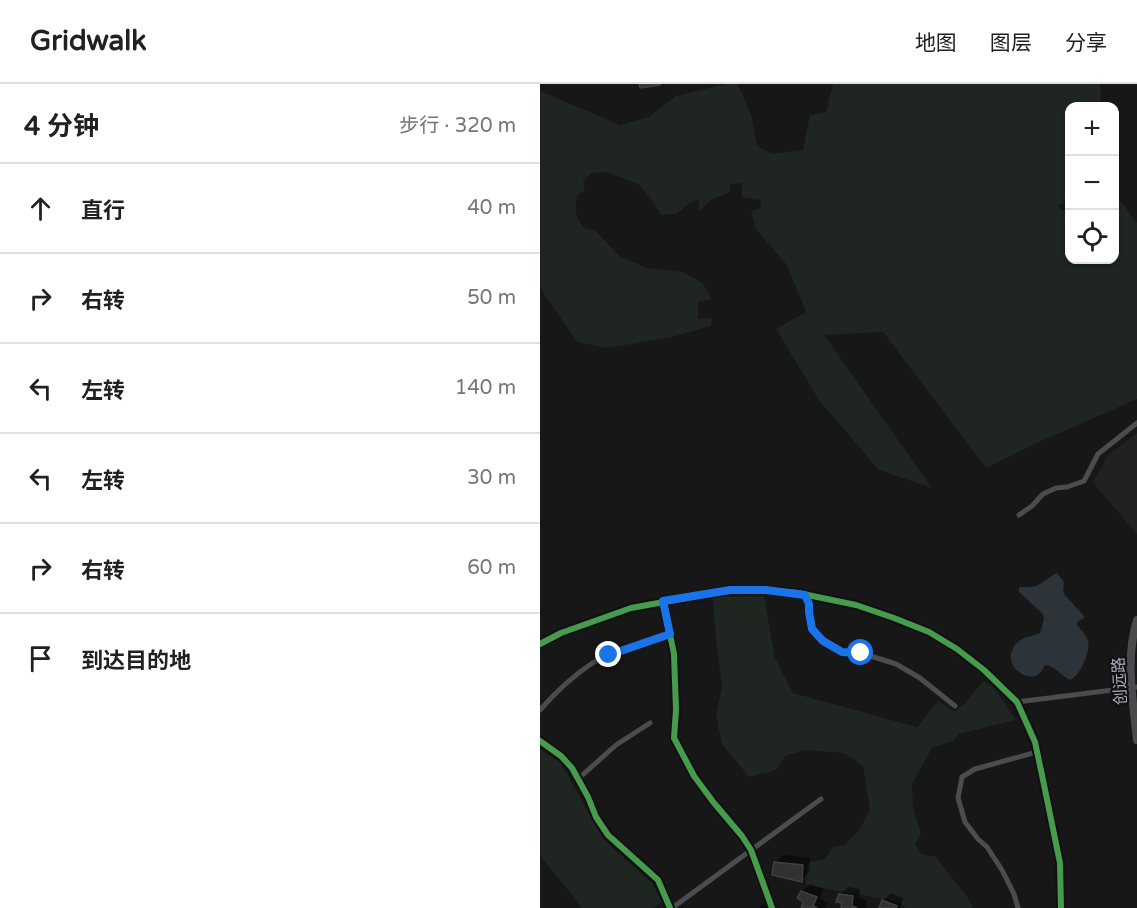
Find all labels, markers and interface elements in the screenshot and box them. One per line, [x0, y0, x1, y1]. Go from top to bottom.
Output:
text: Gridwalk [30, 24, 147, 58]
text: 地图 [915, 31, 957, 56]
text: 图层 [990, 31, 1032, 56]
text: 分享 [1065, 31, 1107, 56]
map controls [1065, 102, 1119, 264]
button: + [1065, 102, 1119, 156]
text: 4 分钟 [24, 111, 99, 142]
text: 步行 · 320 m [399, 114, 516, 138]
button: − [1065, 156, 1119, 210]
icon: ahead [24, 192, 57, 225]
text: 40 m [467, 196, 516, 220]
text: 直行 [81, 198, 125, 224]
button: locate [1065, 210, 1119, 264]
icon: right [24, 282, 57, 315]
text: 50 m [467, 286, 516, 310]
text: 右转 [81, 288, 125, 314]
icon: left [24, 372, 57, 405]
text: 140 m [455, 376, 516, 400]
text: 左转 [81, 378, 125, 404]
icon: left [24, 462, 57, 495]
text: 30 m [467, 466, 516, 490]
text: 左转 [81, 468, 125, 494]
icon: right [24, 552, 57, 585]
text: 60 m [467, 556, 516, 580]
text: 右转 [81, 558, 125, 584]
route start [847, 639, 873, 665]
route end [595, 641, 621, 667]
icon: arrive [24, 642, 57, 675]
text: 到达目的地 [81, 648, 191, 674]
street label: 创远路 [1109, 656, 1131, 705]

